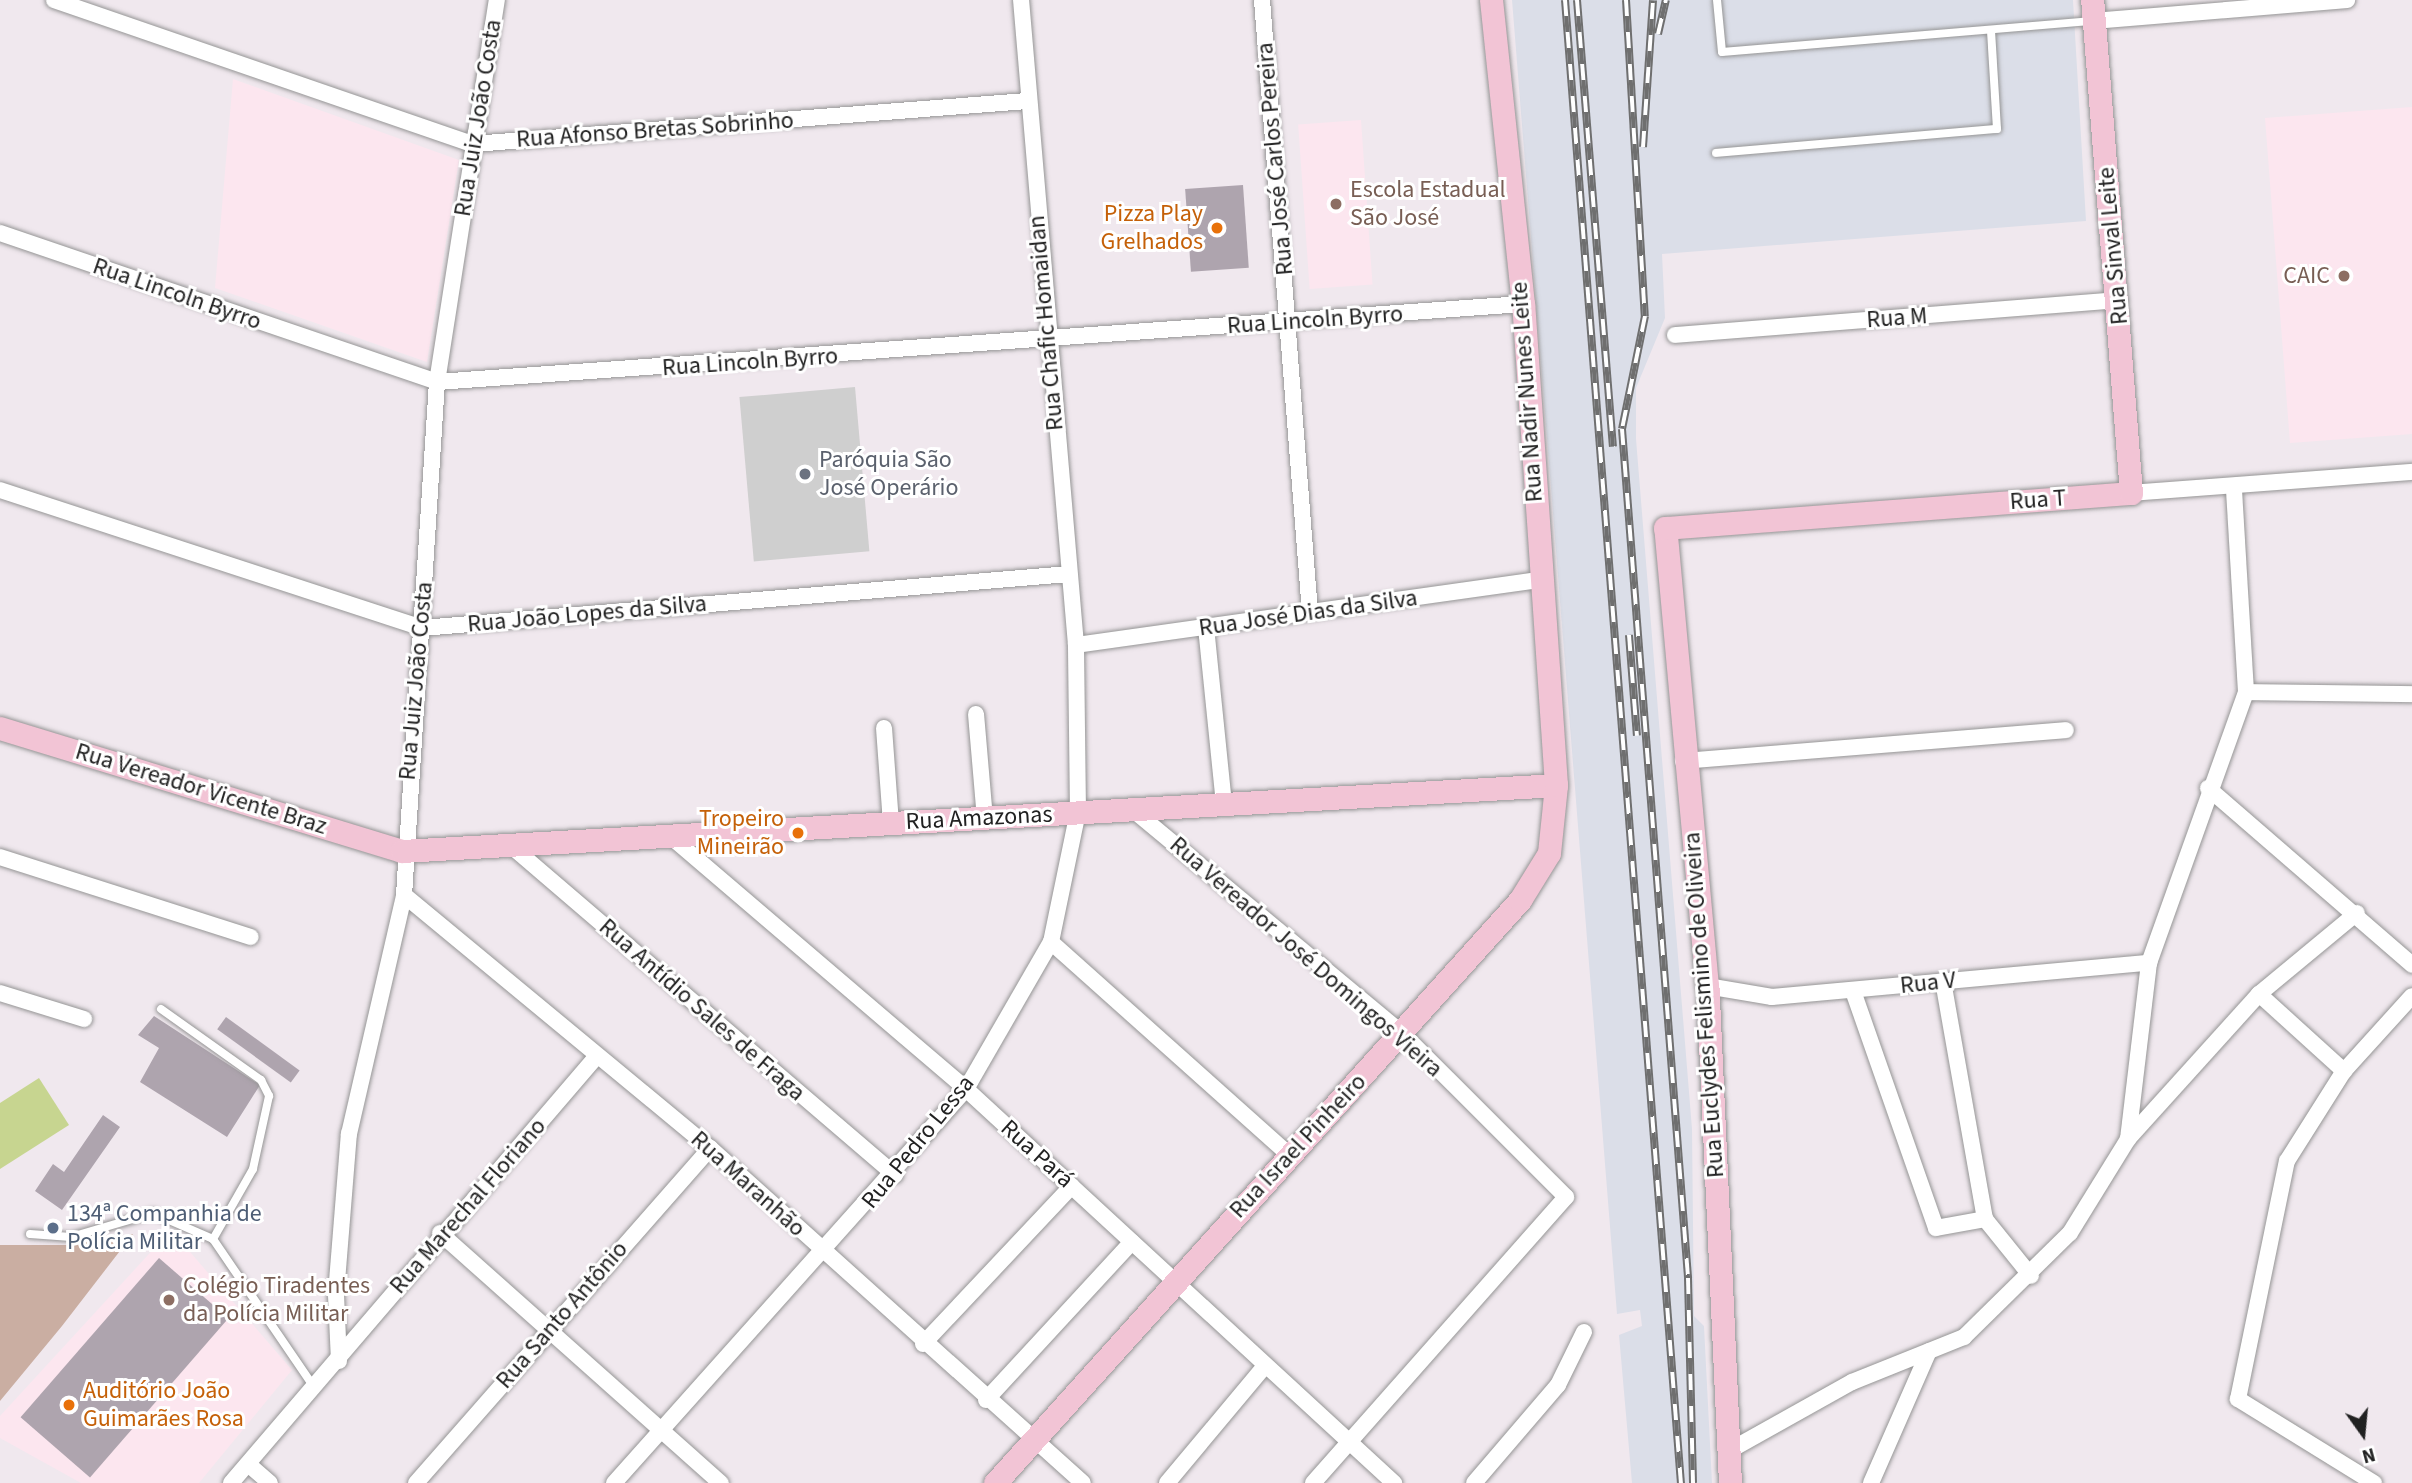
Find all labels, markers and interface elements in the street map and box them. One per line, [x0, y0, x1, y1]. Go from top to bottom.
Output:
street label: Rua Juiz João Costa [448, 17, 508, 219]
street label: Rua José Carlos Pereira [1250, 41, 1300, 277]
street label: Rua Afonso Bretas Sobrinho [515, 106, 795, 154]
street label: Rua Sinval Leite [2092, 166, 2134, 326]
place label: Escola Estadual São José [1350, 176, 1506, 232]
marker: Escola Estadual São José [1328, 196, 1344, 212]
place label: Pizza Play Grelhados [1101, 200, 1203, 256]
street label: Rua Chafic Homaidan [1022, 214, 1070, 432]
marker: Pizza Play Grelhados [1209, 220, 1225, 236]
street label: Rua Lincoln Byrro [89, 252, 265, 336]
place label: CAIC [2283, 262, 2330, 290]
marker: CAIC [2336, 268, 2352, 284]
street label: Rua Nadir Nunes Leite [1505, 281, 1549, 503]
street label: Rua Lincoln Byrro [1226, 299, 1404, 341]
street label: Rua M [1866, 302, 1928, 334]
street label: Rua Lincoln Byrro [661, 341, 839, 383]
place label: Paróquia São José Operário [819, 446, 958, 502]
marker: Paróquia São José Operário [797, 466, 813, 482]
street label: Rua T [2009, 484, 2067, 516]
street label: Rua Juiz João Costa [393, 581, 439, 781]
street label: Rua José Dias da Silva [1197, 583, 1419, 643]
street label: Rua João Lopes da Silva [466, 589, 708, 639]
street label: Rua Vereador Vicente Braz [72, 737, 330, 841]
street label: Rua Amazonas [905, 800, 1053, 836]
place label: Tropeiro Mineirão [697, 805, 784, 861]
marker: Tropeiro Mineirão [790, 825, 806, 841]
street label: Rua Vereador José Domingos Vieira [1164, 831, 1448, 1083]
street label: Rua Euclydes Felismino de Oliveira [1678, 831, 1730, 1179]
street label: Rua Antídio Sales de Fraga [593, 913, 811, 1107]
street label: Rua V [1899, 966, 1957, 1000]
street label: Rua Israel Pinheiro [1224, 1068, 1372, 1224]
street label: Rua Pedro Lessa [855, 1070, 981, 1214]
street label: Rua Marechal Floriano [384, 1112, 552, 1300]
street label: Rua Pará [995, 1114, 1079, 1194]
street label: Rua Maranhão [685, 1125, 811, 1243]
place label: 134ª Companhia de Polícia Militar [67, 1200, 262, 1256]
marker: 134ª Companhia de Polícia Militar [45, 1220, 61, 1236]
street label: Rua Santo Antônio [490, 1235, 634, 1395]
place label: Colégio Tiradentes da Polícia Militar [183, 1272, 370, 1328]
marker: Colégio Tiradentes da Polícia Militar [161, 1292, 177, 1308]
place label: Auditório João Guimarães Rosa [83, 1377, 244, 1433]
marker: Auditório João Guimarães Rosa [61, 1397, 77, 1413]
north arrow [2328, 1399, 2398, 1469]
text: N [2359, 1440, 2378, 1469]

